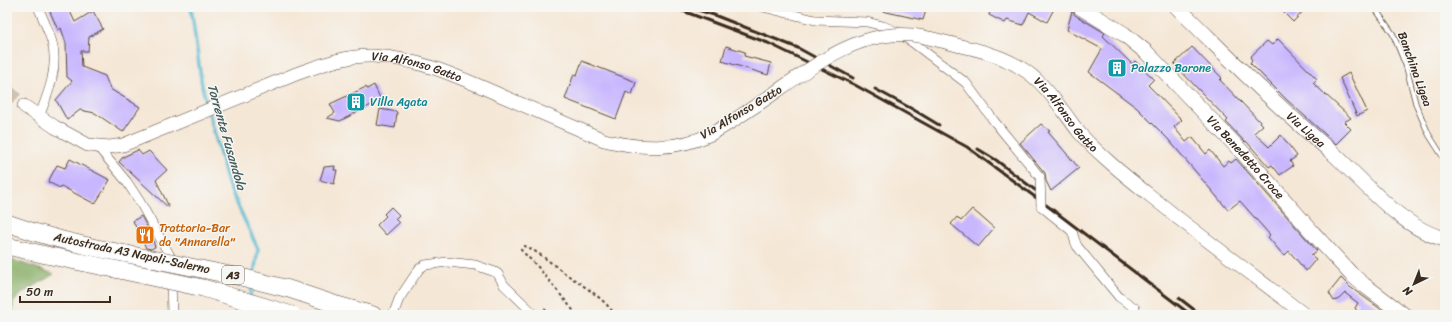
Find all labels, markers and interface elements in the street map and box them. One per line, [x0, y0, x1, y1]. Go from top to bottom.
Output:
street label: Banchina Ligea [1391, 28, 1439, 110]
street label: Via Alfonso Gatto [371, 45, 465, 89]
building icon: Palazzo Barone [1106, 57, 1128, 79]
place label: Palazzo Barone [1131, 57, 1211, 79]
street label: Via Alfonso Gatto [1029, 71, 1104, 158]
street label: Via Alfonso Gatto [696, 79, 786, 145]
water label: Torrente Fusandola [201, 81, 254, 194]
building icon: Villa Agata [345, 91, 367, 113]
place label: Villa Agata [370, 91, 428, 113]
street label: Via Ligea [1281, 106, 1331, 154]
street label: Via Benedetto Croce [1201, 110, 1290, 205]
place label: Trattoria-Bar da "Annarella" [159, 217, 236, 253]
restaurant icon: Trattoria-Bar da "Annarella" [134, 224, 156, 246]
street label: Autostrada A3 Napoli-Salerno [51, 225, 212, 280]
north arrow [1394, 264, 1434, 304]
road number: A3 [222, 266, 244, 284]
scale bar [20, 278, 110, 304]
text: 50 m [26, 281, 53, 303]
text: N [1398, 281, 1418, 301]

